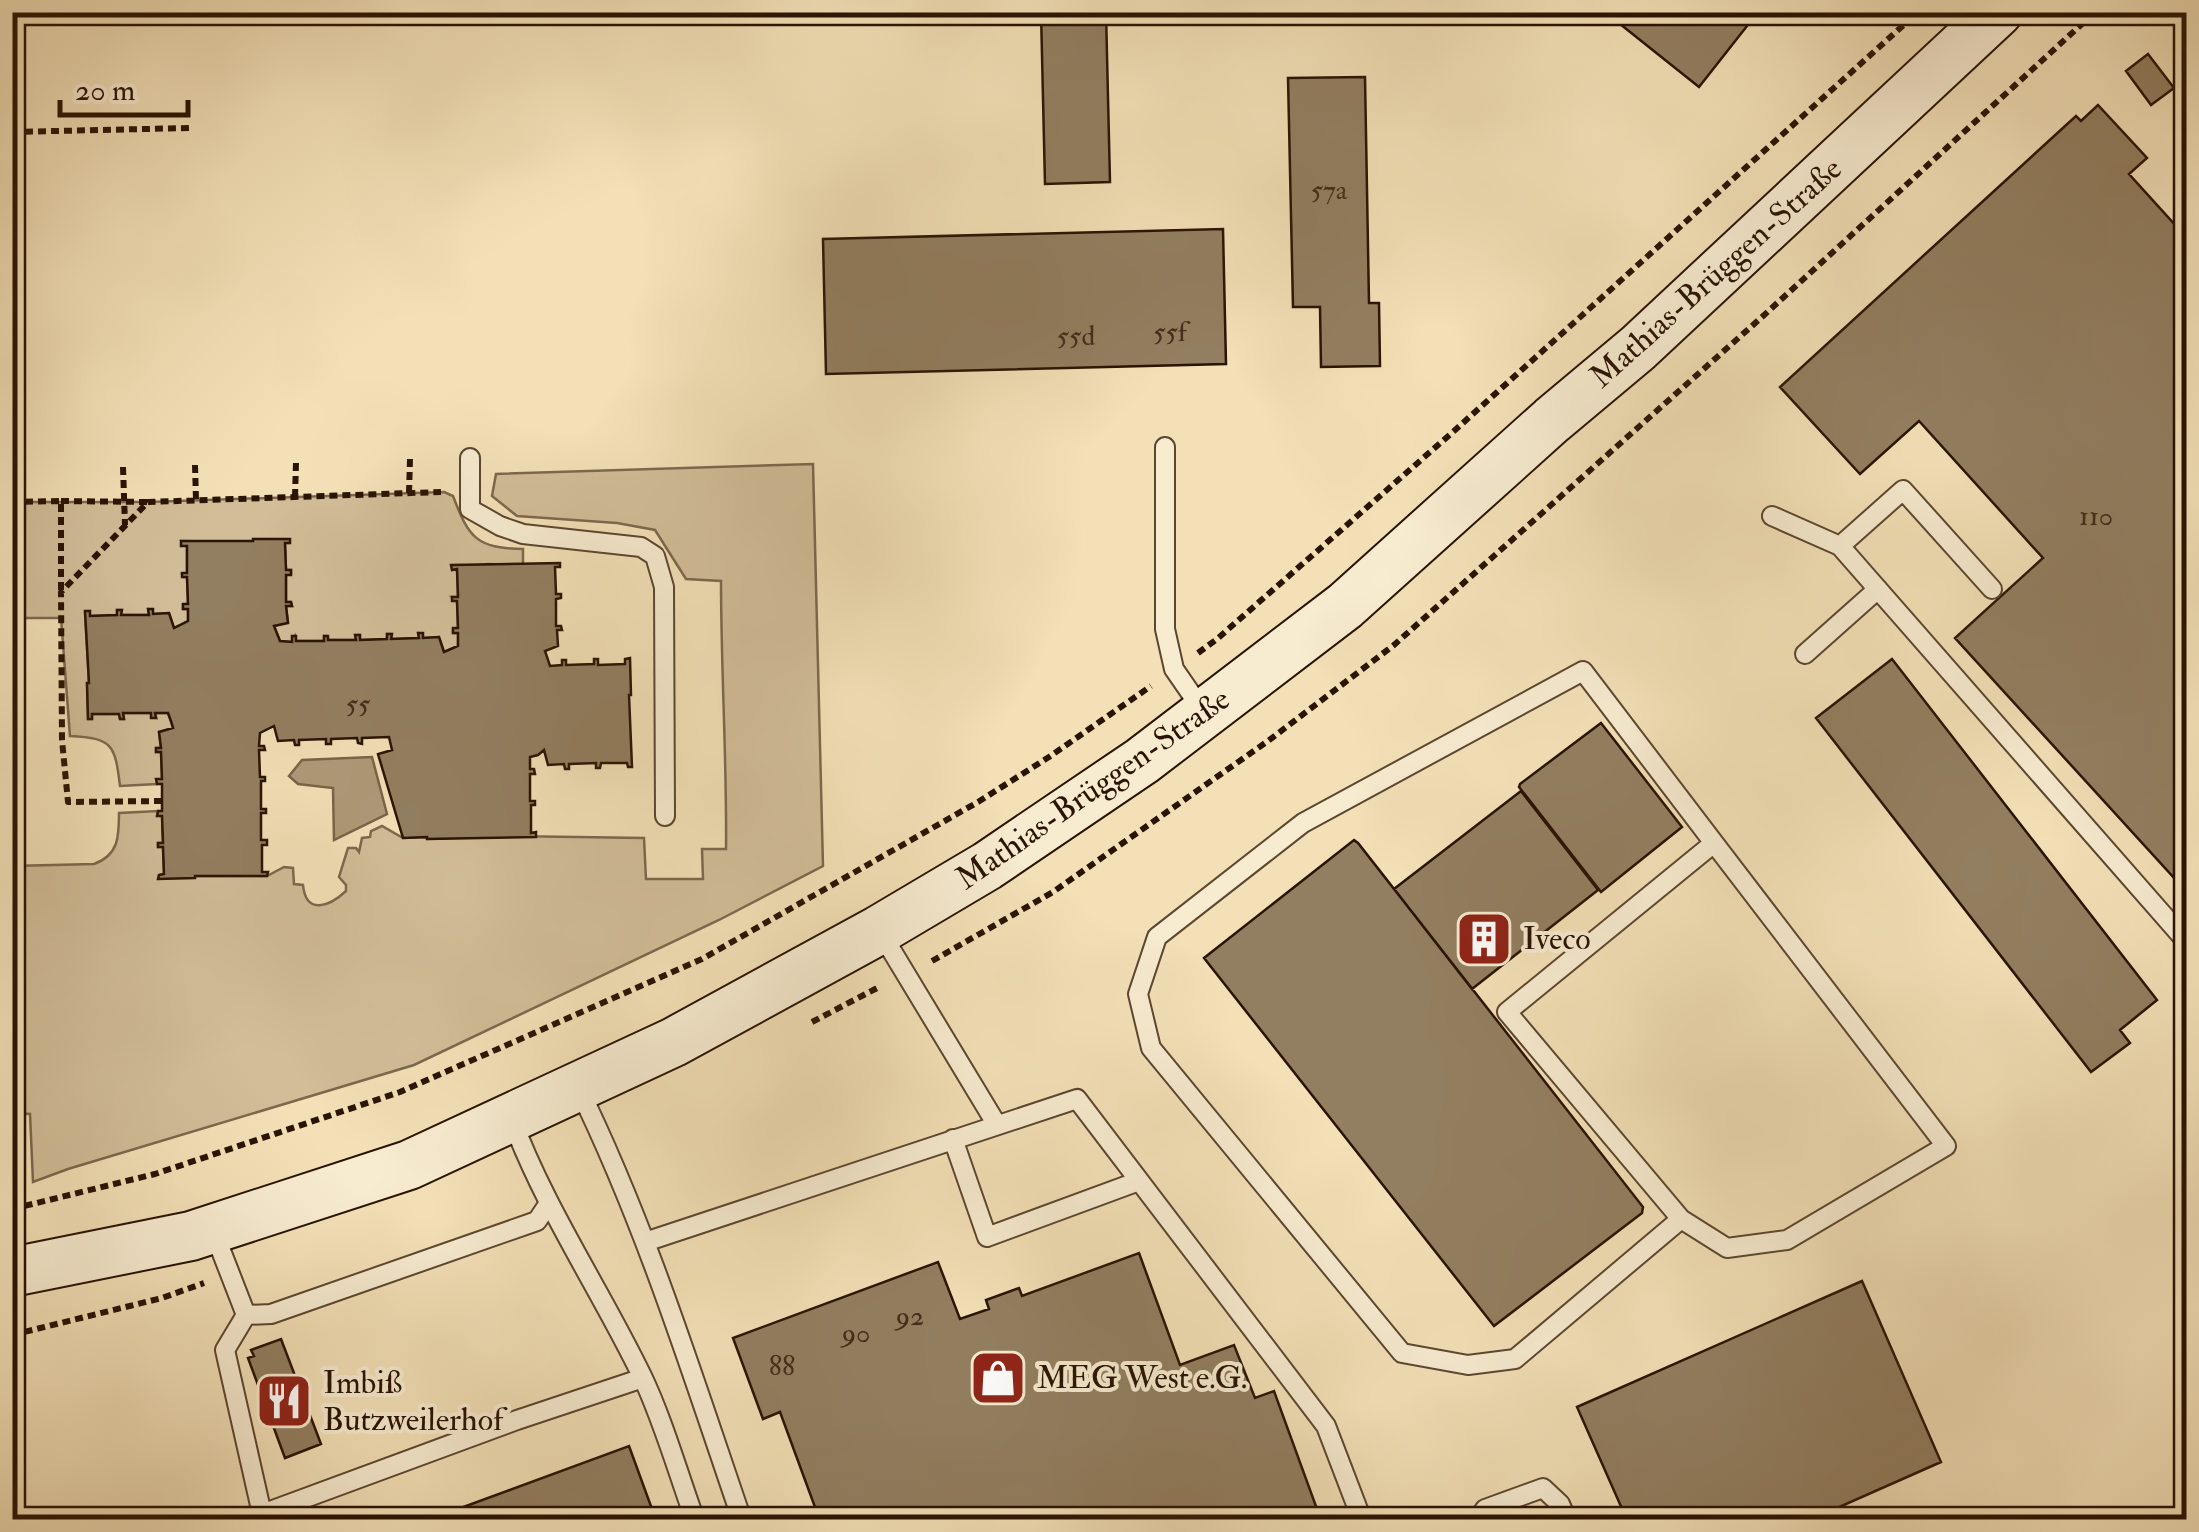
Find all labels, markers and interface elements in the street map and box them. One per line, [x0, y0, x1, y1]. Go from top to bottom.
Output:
scale bar [60, 55, 188, 117]
text: 20 m [75, 72, 135, 109]
street label: Mathias-Brüggen-Straße [1582, 149, 1850, 397]
house number: 57a [1311, 173, 1348, 208]
house number: 55f [1153, 315, 1191, 350]
house number: 55d [1057, 319, 1095, 354]
house number: 110 [2079, 499, 2113, 534]
street label: Mathias-Brüggen-Straße [948, 679, 1238, 899]
house number: 55 [346, 687, 371, 722]
building icon: Iveco [1454, 909, 1514, 969]
place label: Iveco [1523, 919, 1591, 959]
house number: 92 [894, 1299, 924, 1334]
house number: 90 [840, 1316, 870, 1351]
shop icon: MEG West e.G. [968, 1348, 1028, 1408]
house number: 88 [769, 1349, 795, 1384]
place label: MEG West e.G. [1037, 1358, 1247, 1398]
place label: Imbiß Butzweilerhof [323, 1363, 508, 1440]
restaurant icon: Imbiß Butzweilerhof [254, 1371, 314, 1431]

